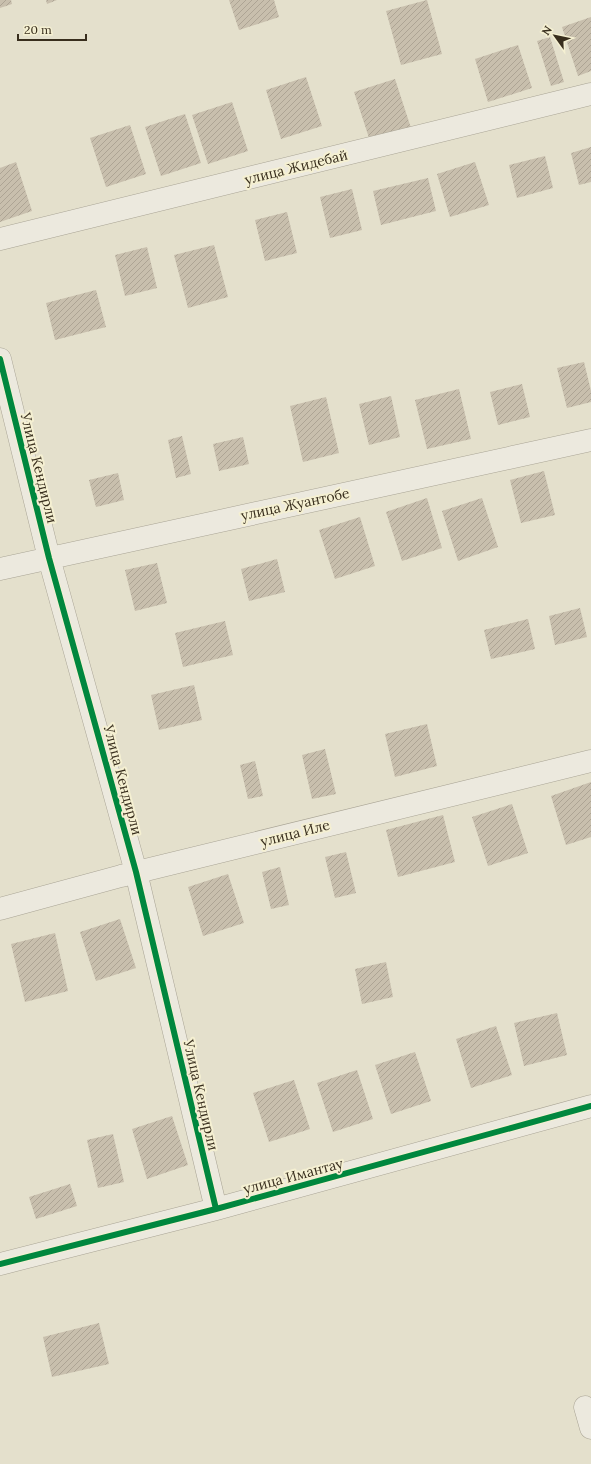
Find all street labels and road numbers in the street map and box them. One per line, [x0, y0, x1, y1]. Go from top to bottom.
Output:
street label: улица Жидебай [243, 145, 350, 189]
street label: Улица Кендирли [16, 410, 61, 525]
street label: улица Жуантобе [239, 484, 351, 524]
street label: Улица Кендирли [99, 722, 146, 837]
street label: улица Иле [258, 816, 332, 850]
street label: Улица Кендирли [179, 1037, 223, 1152]
street label: улица Имантау [241, 1154, 345, 1198]

